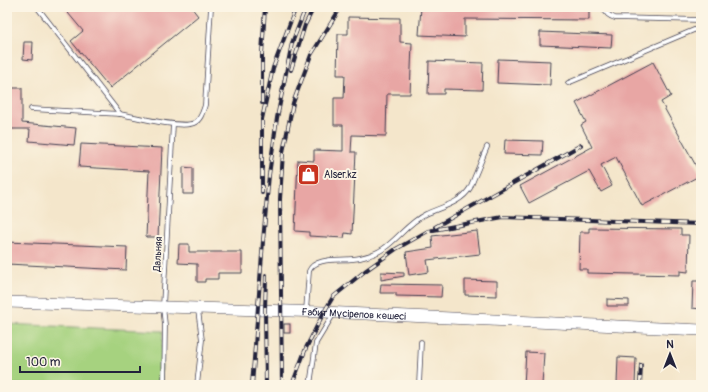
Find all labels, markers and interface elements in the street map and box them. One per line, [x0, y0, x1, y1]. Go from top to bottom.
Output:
shop icon: Alser.kz [296, 161, 322, 187]
place label: Alser.kz [324, 169, 357, 181]
street label: Дальняя [151, 236, 165, 273]
street label: Ғабит Мүсірепов көшесі [301, 306, 406, 323]
north arrow [650, 334, 690, 374]
text: N [666, 338, 674, 351]
scale bar [20, 348, 140, 374]
text: 100 m [26, 355, 61, 370]

